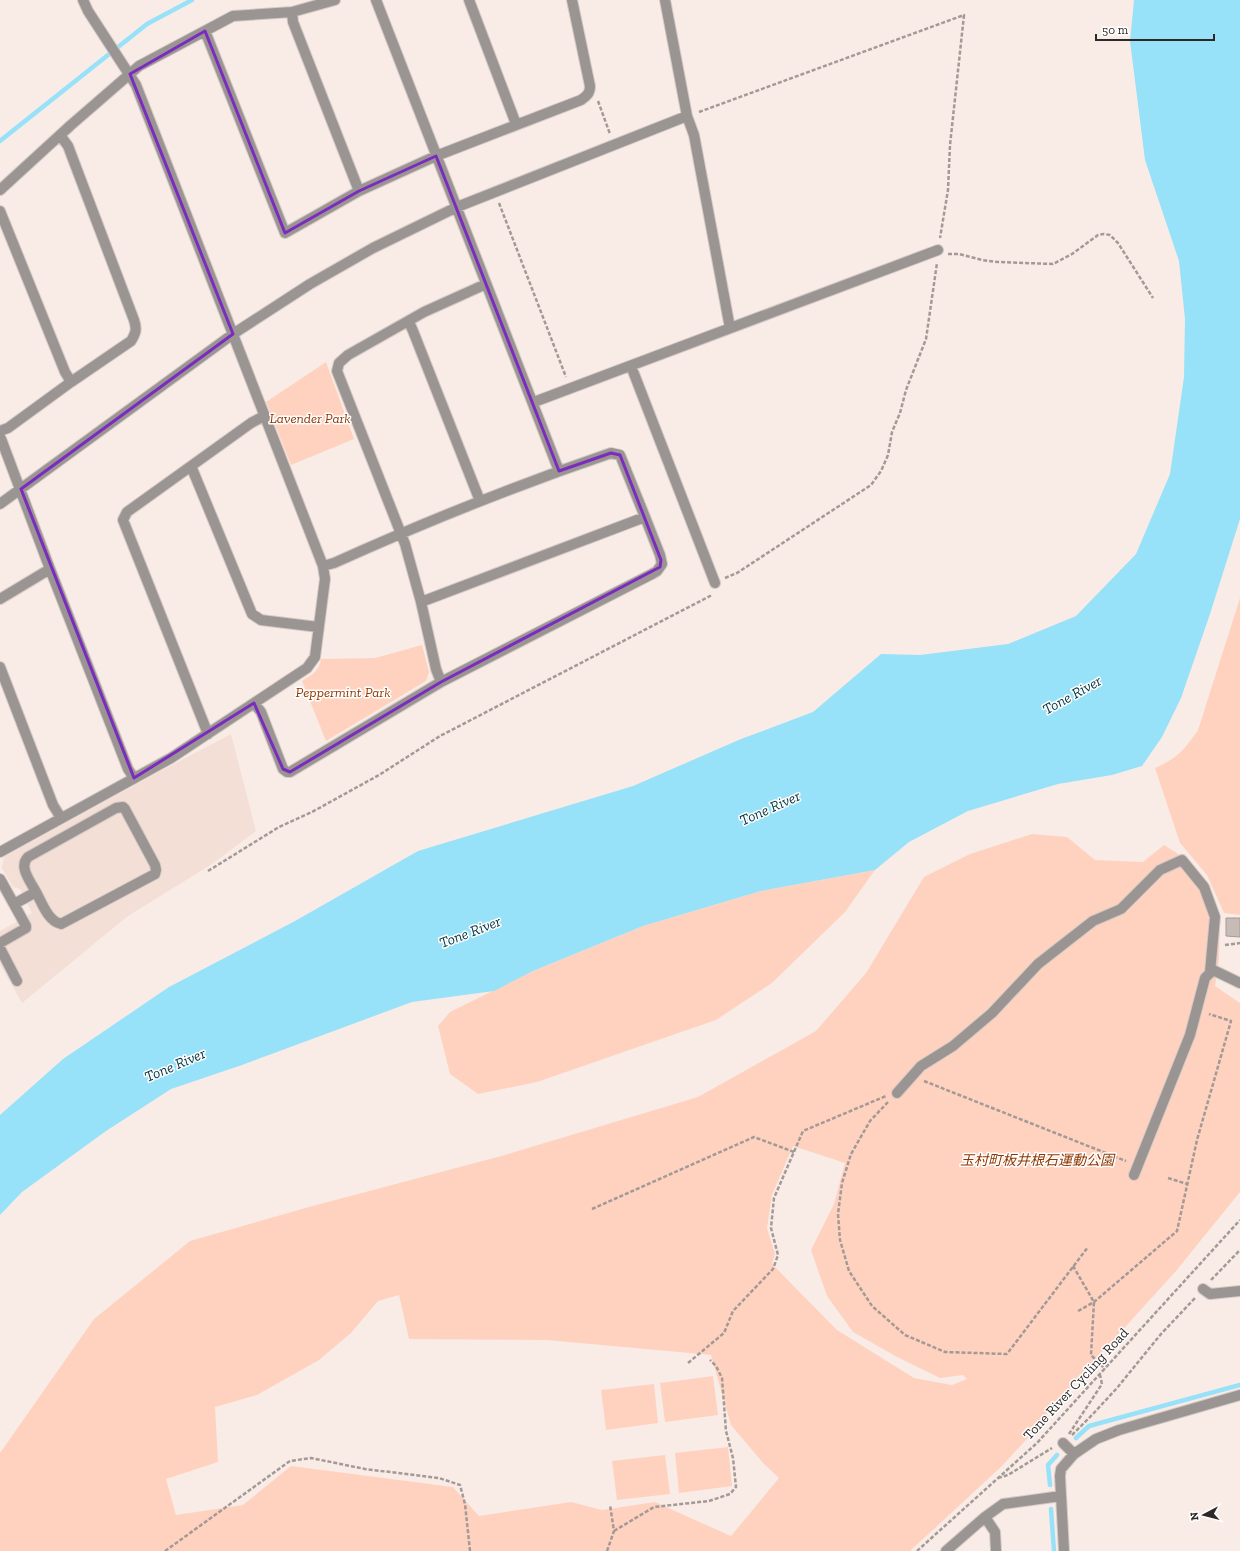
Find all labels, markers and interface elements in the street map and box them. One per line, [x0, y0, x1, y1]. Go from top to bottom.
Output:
scale bar [1096, 16, 1214, 42]
text: 50 m [1102, 23, 1129, 37]
park label: Lavender Park [269, 410, 351, 427]
water label: Tone River [1039, 671, 1105, 719]
park label: Peppermint Park [296, 684, 390, 701]
water label: Tone River [737, 786, 804, 829]
water label: Tone River [437, 912, 504, 952]
water label: Tone River [142, 1044, 209, 1086]
park label: 玉村町板井根石運動公園 [960, 1152, 1116, 1169]
street label: Tone River Cycling Road [1020, 1324, 1132, 1443]
north arrow [1184, 1495, 1224, 1535]
text: N [1188, 1511, 1202, 1521]

